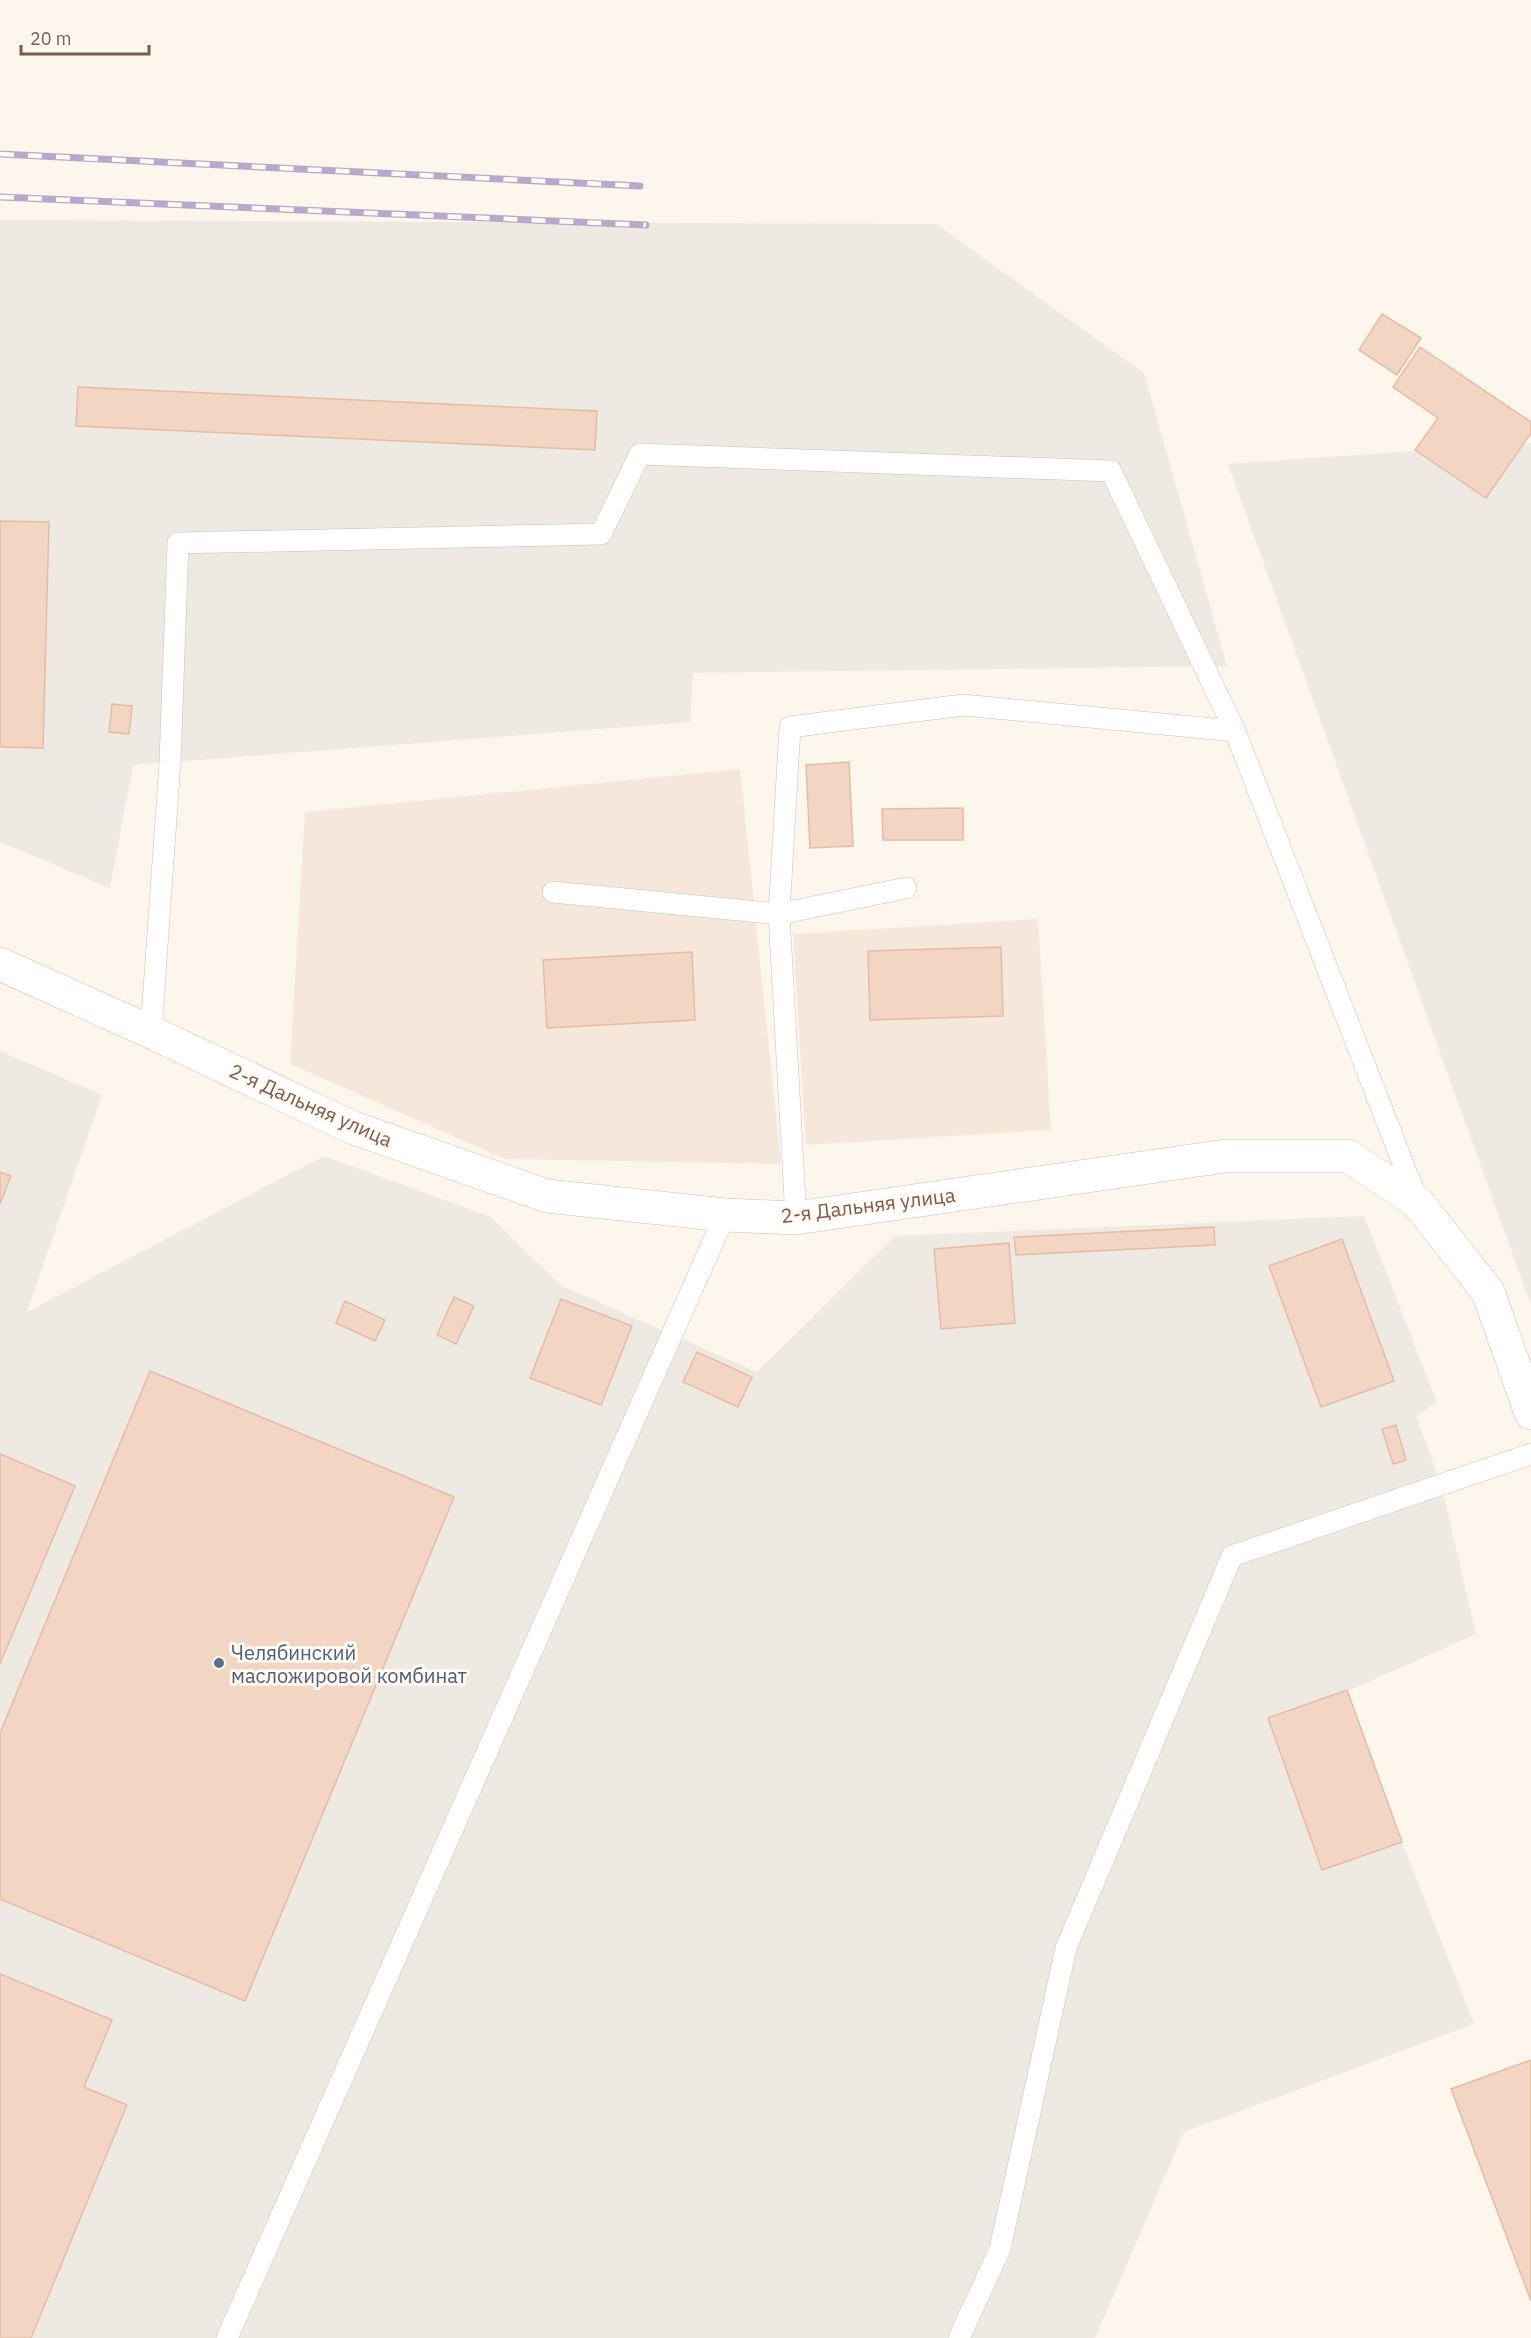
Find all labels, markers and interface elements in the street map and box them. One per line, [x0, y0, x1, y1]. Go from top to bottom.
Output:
scale bar [21, 18, 148, 56]
text: 20 m [30, 27, 72, 50]
street label: 2-я Дальняя улица [225, 1057, 397, 1153]
street label: 2-я Дальняя улица [779, 1181, 957, 1229]
place label: Челябинский масложировой комбинат [231, 1639, 468, 1689]
marker: Челябинский масложировой комбинат [212, 1656, 226, 1670]

